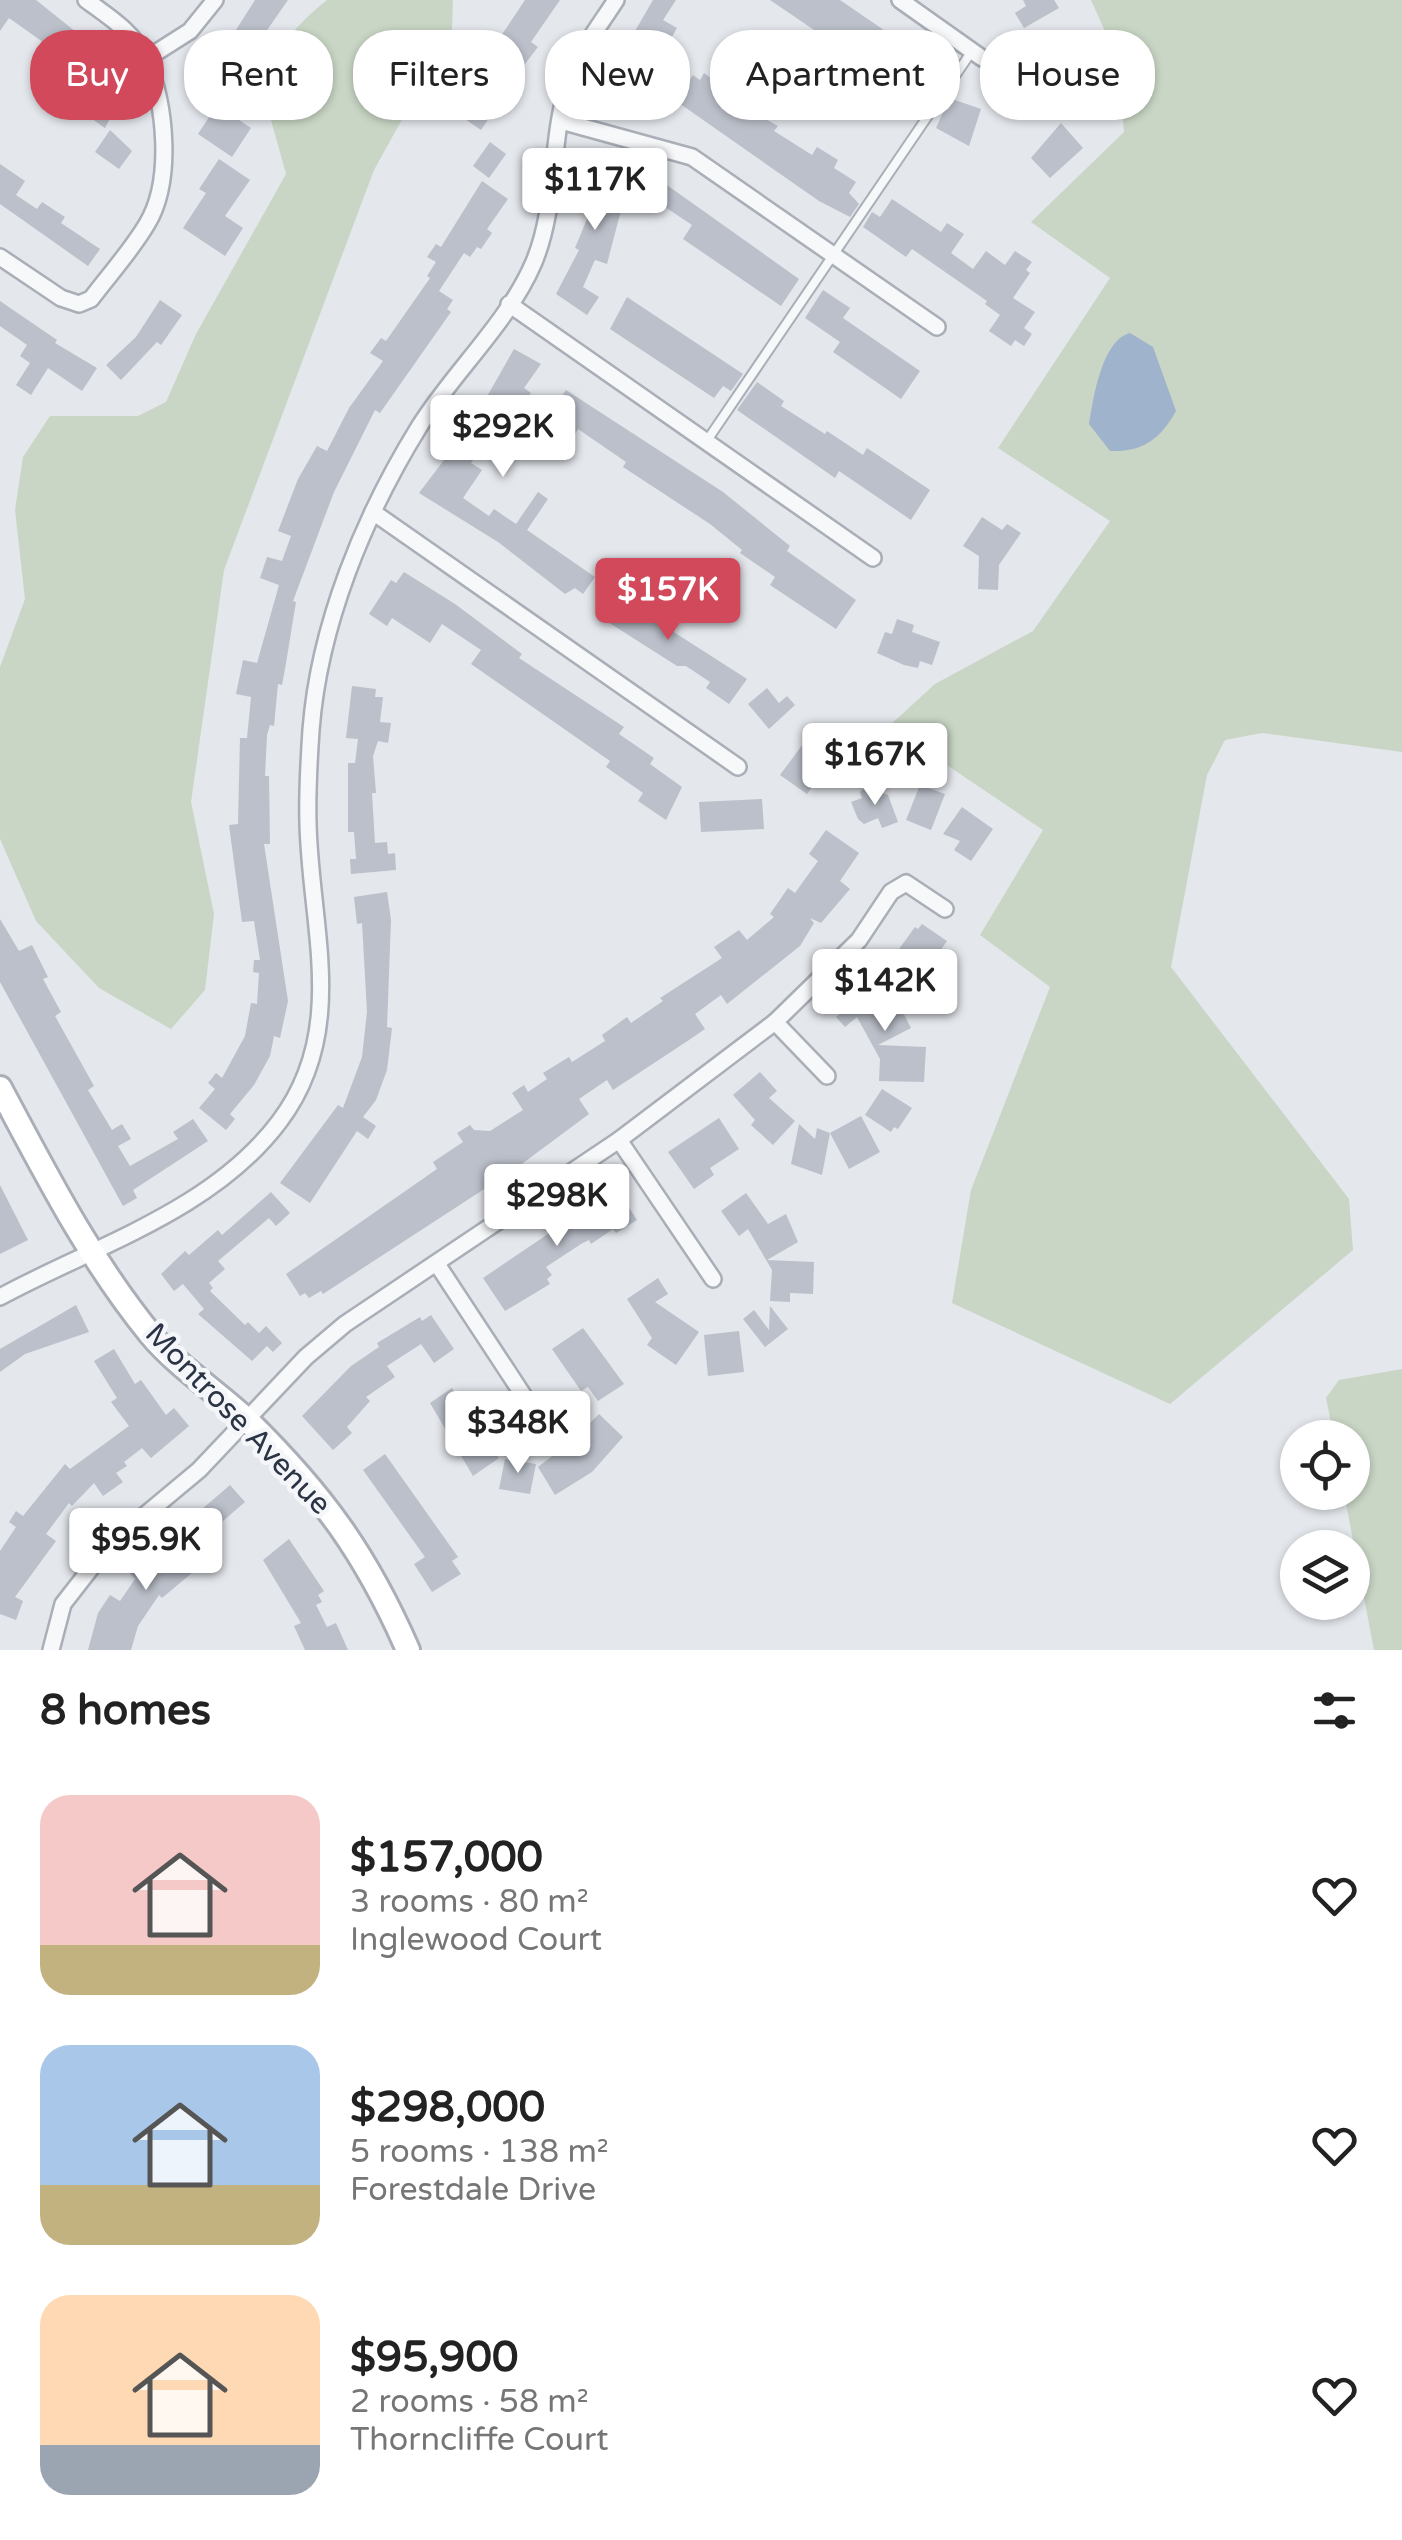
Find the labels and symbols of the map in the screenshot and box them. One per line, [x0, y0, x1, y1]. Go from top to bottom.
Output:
pin: $117K [525, 148, 665, 233]
pin: $292K [433, 395, 573, 480]
pin: $157K [598, 558, 738, 643]
pin: $167K [805, 723, 945, 808]
pin: $142K [815, 949, 955, 1034]
pin: $298K [487, 1164, 627, 1249]
street label: Montrose Avenue [137, 1316, 339, 1522]
pin: $348K [448, 1391, 588, 1476]
pin: $95.9K [65, 1508, 227, 1593]

